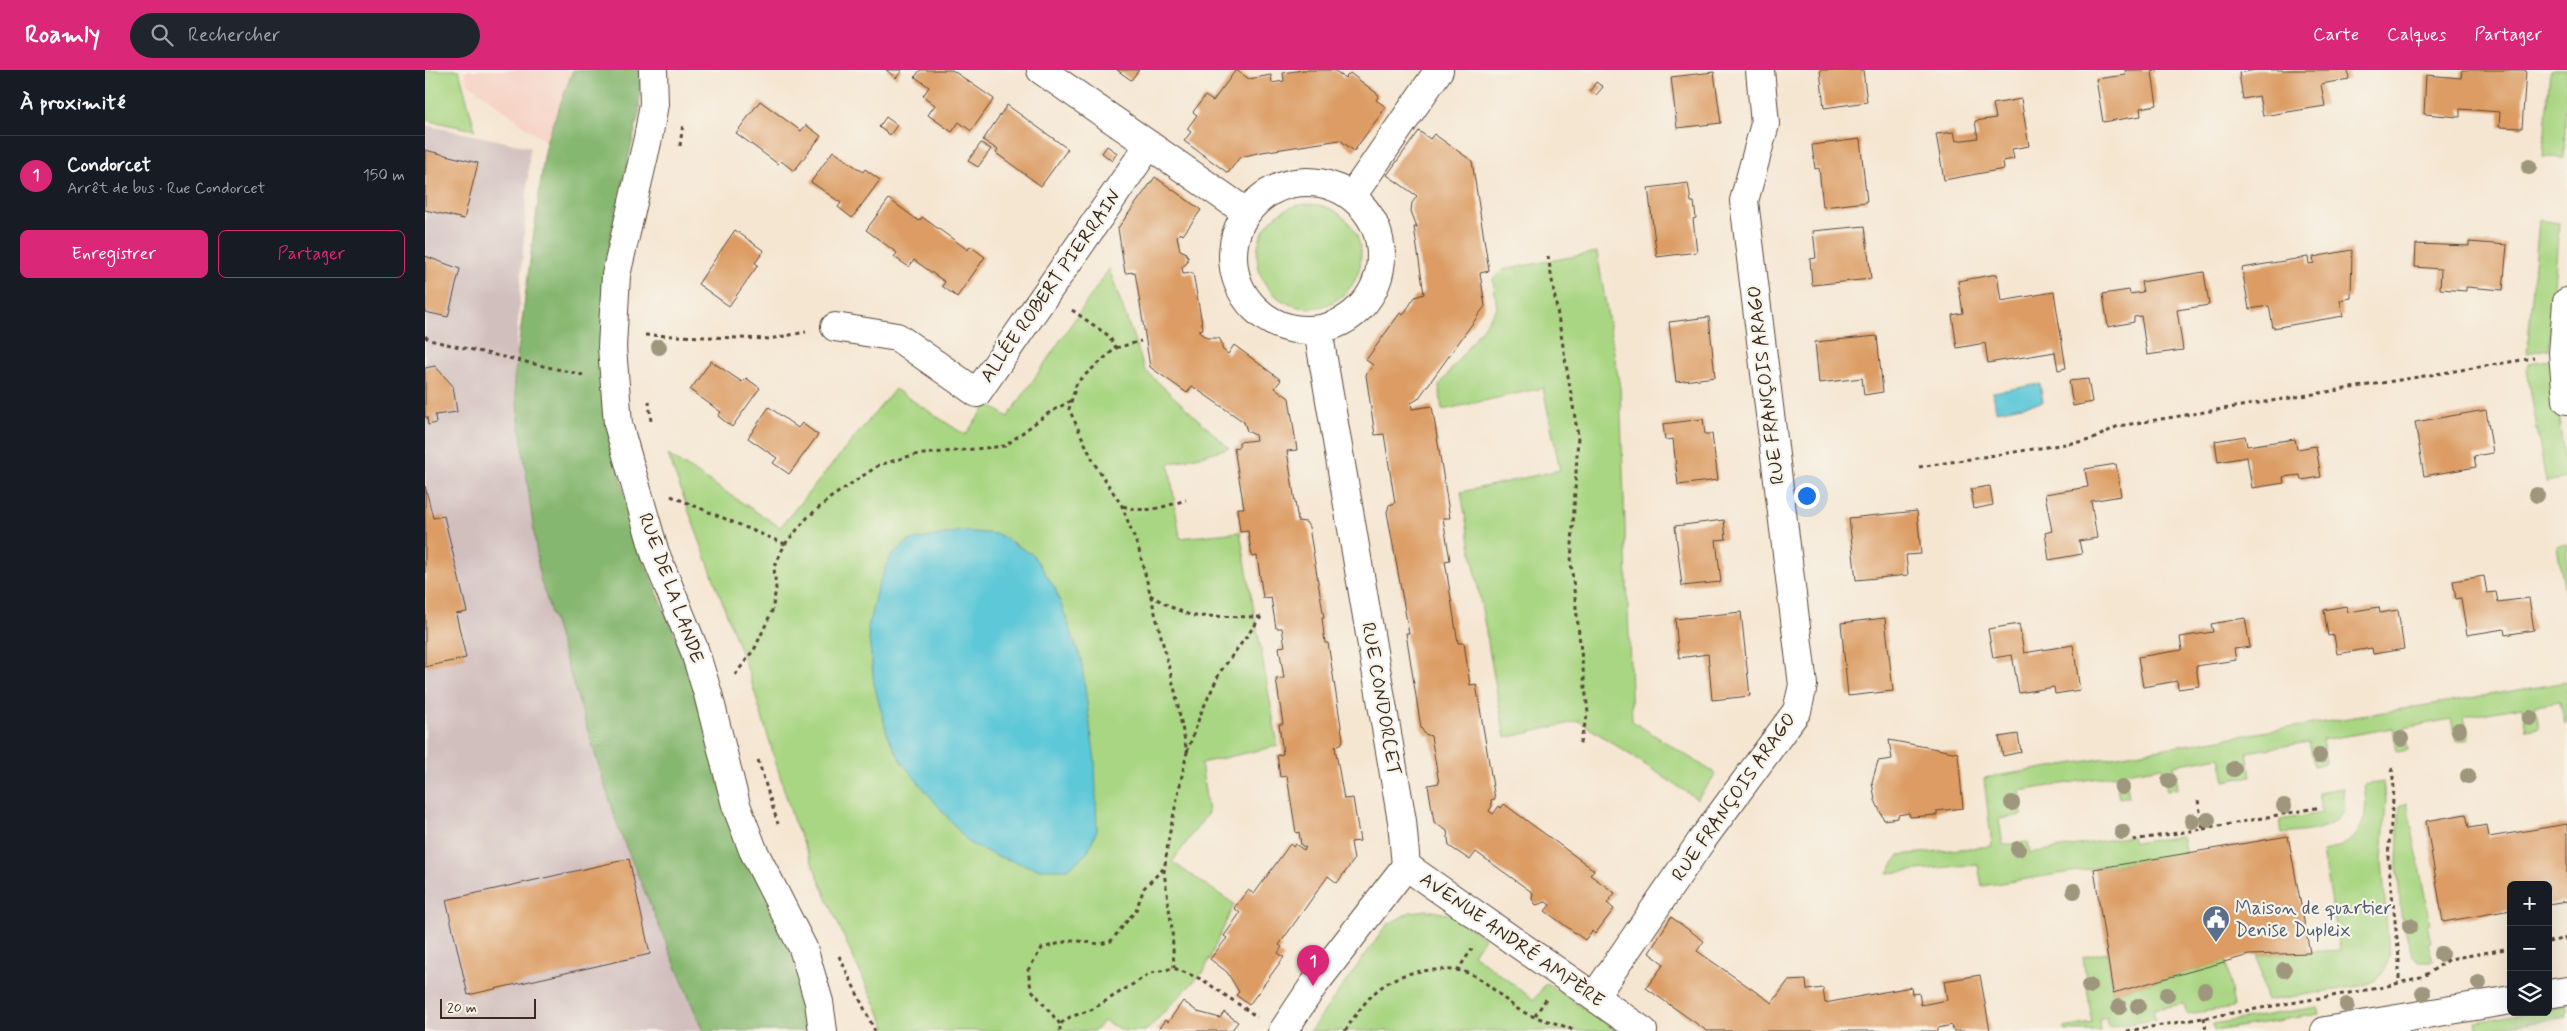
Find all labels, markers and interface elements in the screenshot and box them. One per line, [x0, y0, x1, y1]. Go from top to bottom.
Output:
search box [130, 13, 480, 58]
text: Roamly [25, 20, 100, 51]
icon: search [148, 21, 176, 49]
text: Rechercher [188, 23, 280, 48]
text: Carte [2313, 23, 2359, 47]
text: Calques [2387, 23, 2446, 47]
text: Partager [2474, 23, 2542, 47]
text: À proximité [20, 89, 126, 117]
text: Condorcet [67, 153, 151, 178]
text: 1 [32, 165, 40, 186]
text: 150 m [363, 165, 405, 186]
text: Arrêt de bus · Rue Condorcet [67, 178, 265, 199]
street label: ALLÉE ROBERT PIERRAIN [974, 184, 1127, 387]
button: Enregistrer [20, 230, 208, 278]
button: Partager [218, 230, 405, 278]
street label: RUE FRANÇOIS ARAGO [1741, 284, 1791, 486]
your location [1794, 483, 1820, 509]
street label: RUE DE LA LANDE [632, 510, 710, 667]
street label: RUE CONDORCET [1355, 620, 1407, 778]
street label: RUE FRANÇOIS ARAGO [1666, 708, 1802, 886]
street label: AVENUE ANDRÉ AMPÈRE [1415, 866, 1610, 1013]
map controls [2507, 881, 2552, 1016]
button: + [2507, 881, 2552, 926]
place label: Maison de quartier Denise Dupleix [2235, 896, 2392, 943]
public building icon: Maison de quartier Denise Dupleix [2201, 904, 2231, 943]
button: − [2507, 926, 2552, 971]
pin: 1 [1297, 945, 1329, 986]
button: layers [2507, 971, 2552, 1016]
scale bar [440, 996, 536, 1019]
text: 20 m [447, 999, 477, 1017]

